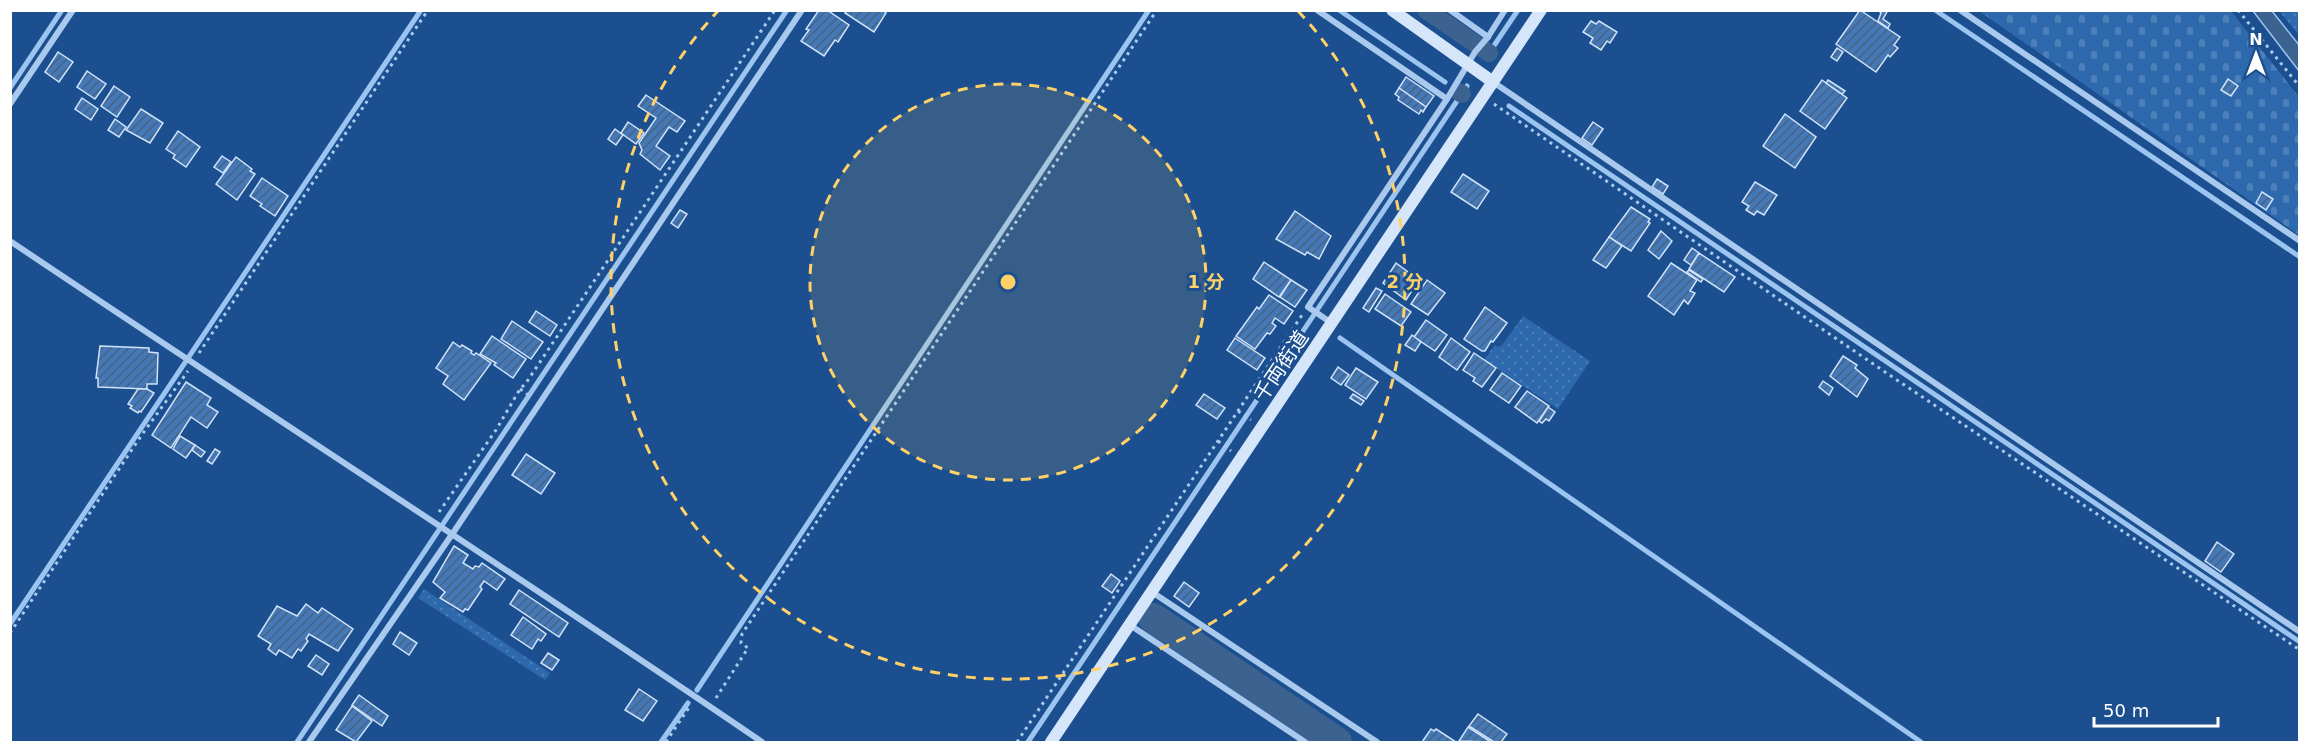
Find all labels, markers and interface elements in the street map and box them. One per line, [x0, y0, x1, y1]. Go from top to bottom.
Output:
north arrow [2226, 24, 2286, 84]
text: N [2249, 30, 2263, 49]
text: 1 分 [1188, 271, 1224, 292]
text: 2 分 [1387, 271, 1423, 292]
centre of rings [998, 272, 1018, 292]
street label: 千両街道 [1249, 326, 1313, 406]
scale bar [2094, 690, 2218, 728]
text: 50 m [2103, 700, 2149, 721]

